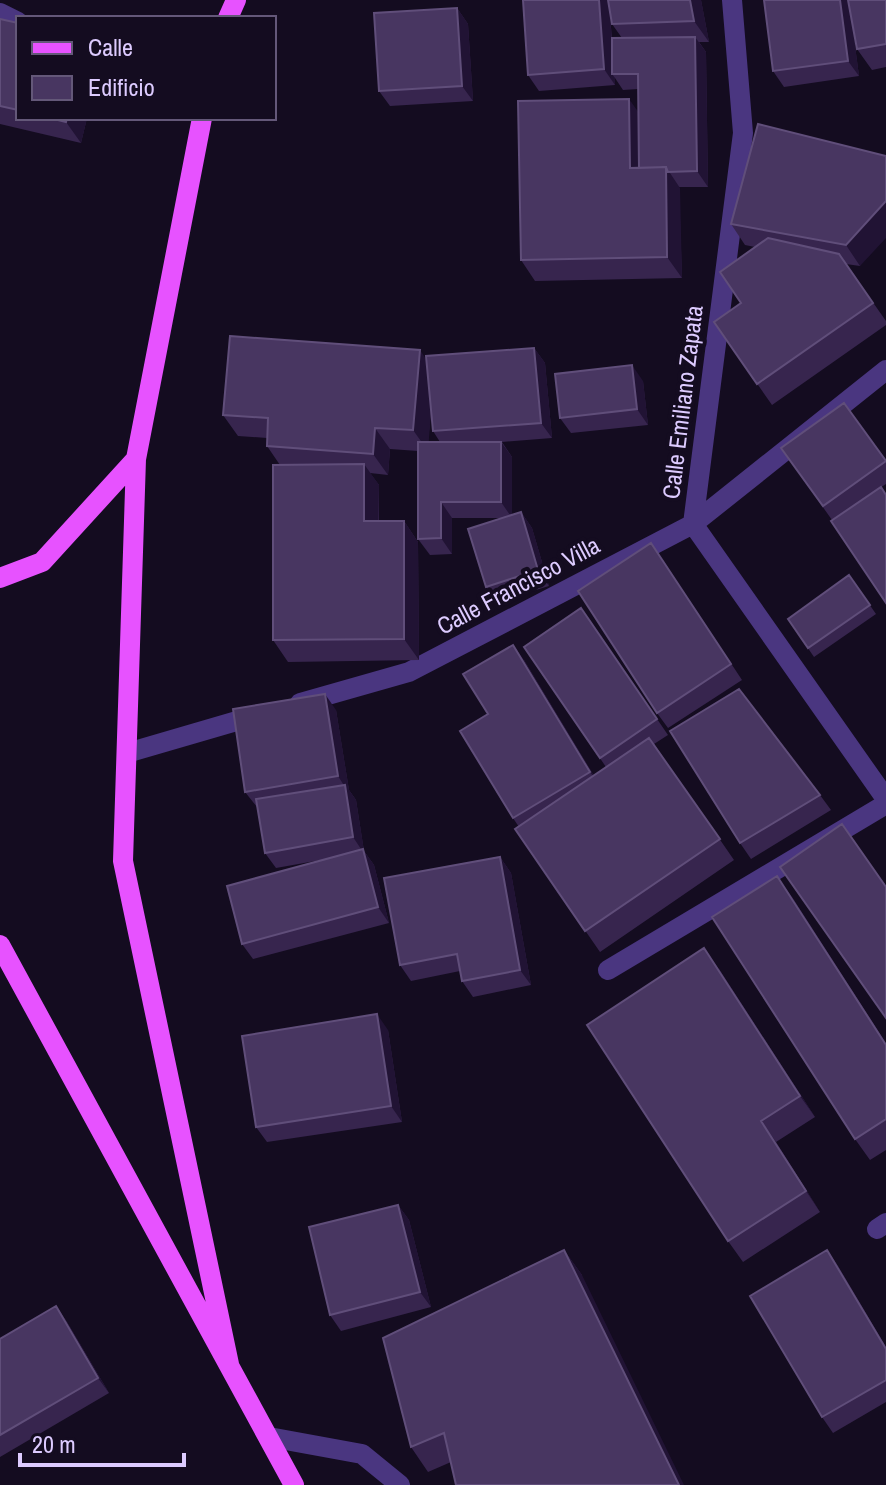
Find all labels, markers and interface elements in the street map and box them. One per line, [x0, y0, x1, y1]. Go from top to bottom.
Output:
legend [16, 16, 276, 120]
text: Calle [88, 31, 133, 63]
text: Edificio [88, 71, 155, 103]
street label: Calle Emiliano Zapata [654, 303, 710, 501]
street label: Calle Francisco Villa [431, 529, 605, 641]
scale bar [20, 1417, 184, 1467]
text: 20 m [32, 1428, 76, 1460]

